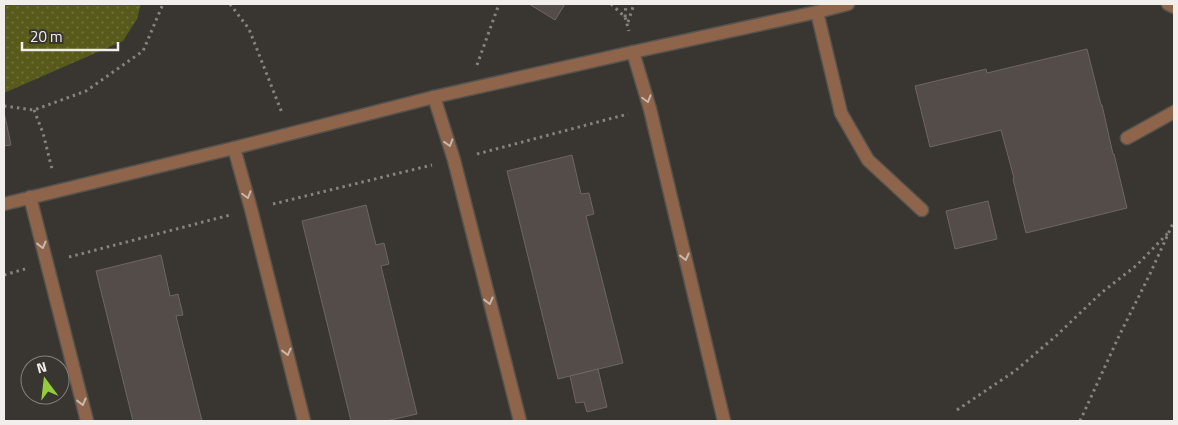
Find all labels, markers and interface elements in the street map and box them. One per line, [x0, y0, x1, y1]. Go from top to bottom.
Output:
scale bar [22, 20, 119, 52]
text: 20 m [30, 25, 63, 48]
one-way arrow [641, 94, 651, 102]
one-way arrow [443, 139, 453, 147]
one-way arrow [242, 190, 252, 198]
one-way arrow [36, 240, 47, 249]
one-way arrow [679, 252, 690, 261]
one-way arrow [484, 296, 494, 304]
one-way arrow [281, 348, 292, 357]
north arrow [20, 355, 70, 405]
text: N [34, 356, 49, 378]
one-way arrow [77, 398, 87, 406]

